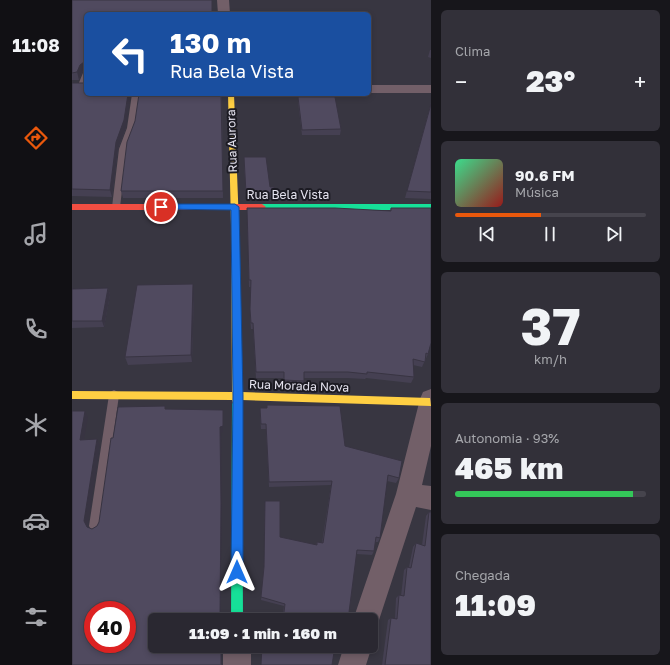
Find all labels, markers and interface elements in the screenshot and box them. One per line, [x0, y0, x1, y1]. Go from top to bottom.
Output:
text: 130 m [170, 26, 251, 59]
icon: left [104, 28, 156, 80]
text: 11:08 [12, 34, 60, 56]
text: Clima [455, 43, 490, 59]
text: Rua Bela Vista [170, 60, 294, 82]
text: 23° [526, 63, 575, 99]
text: − [455, 68, 467, 95]
text: + [634, 68, 646, 95]
street label: Rua Aurora [223, 109, 240, 173]
icon: directions [22, 124, 50, 152]
text: 90.6 FM [515, 166, 575, 184]
text: Música [515, 184, 559, 200]
street label: Rua Bela Vista [247, 187, 329, 202]
pin [144, 190, 178, 224]
icon: arrive [150, 196, 172, 218]
icon: music [22, 220, 50, 248]
icon: previous [476, 223, 498, 245]
icon: pause [539, 223, 561, 245]
icon: next [603, 223, 625, 245]
text: 37 [520, 294, 581, 356]
icon: phone [22, 315, 50, 343]
text: km/h [534, 351, 567, 367]
street label: Rua Morada Nova [249, 376, 349, 395]
icon: climate [22, 411, 50, 439]
text: Autonomia · 93% [455, 430, 559, 446]
text: 465 km [455, 450, 563, 486]
icon: car [22, 507, 50, 535]
position arrow [216, 551, 258, 593]
text: Chegada [455, 567, 510, 583]
text: 11:09 [455, 587, 536, 623]
speed limit sign: 40 [84, 601, 136, 653]
icon: filters [22, 603, 50, 631]
text: 11:09 · 1 min · 160 m [189, 624, 337, 642]

